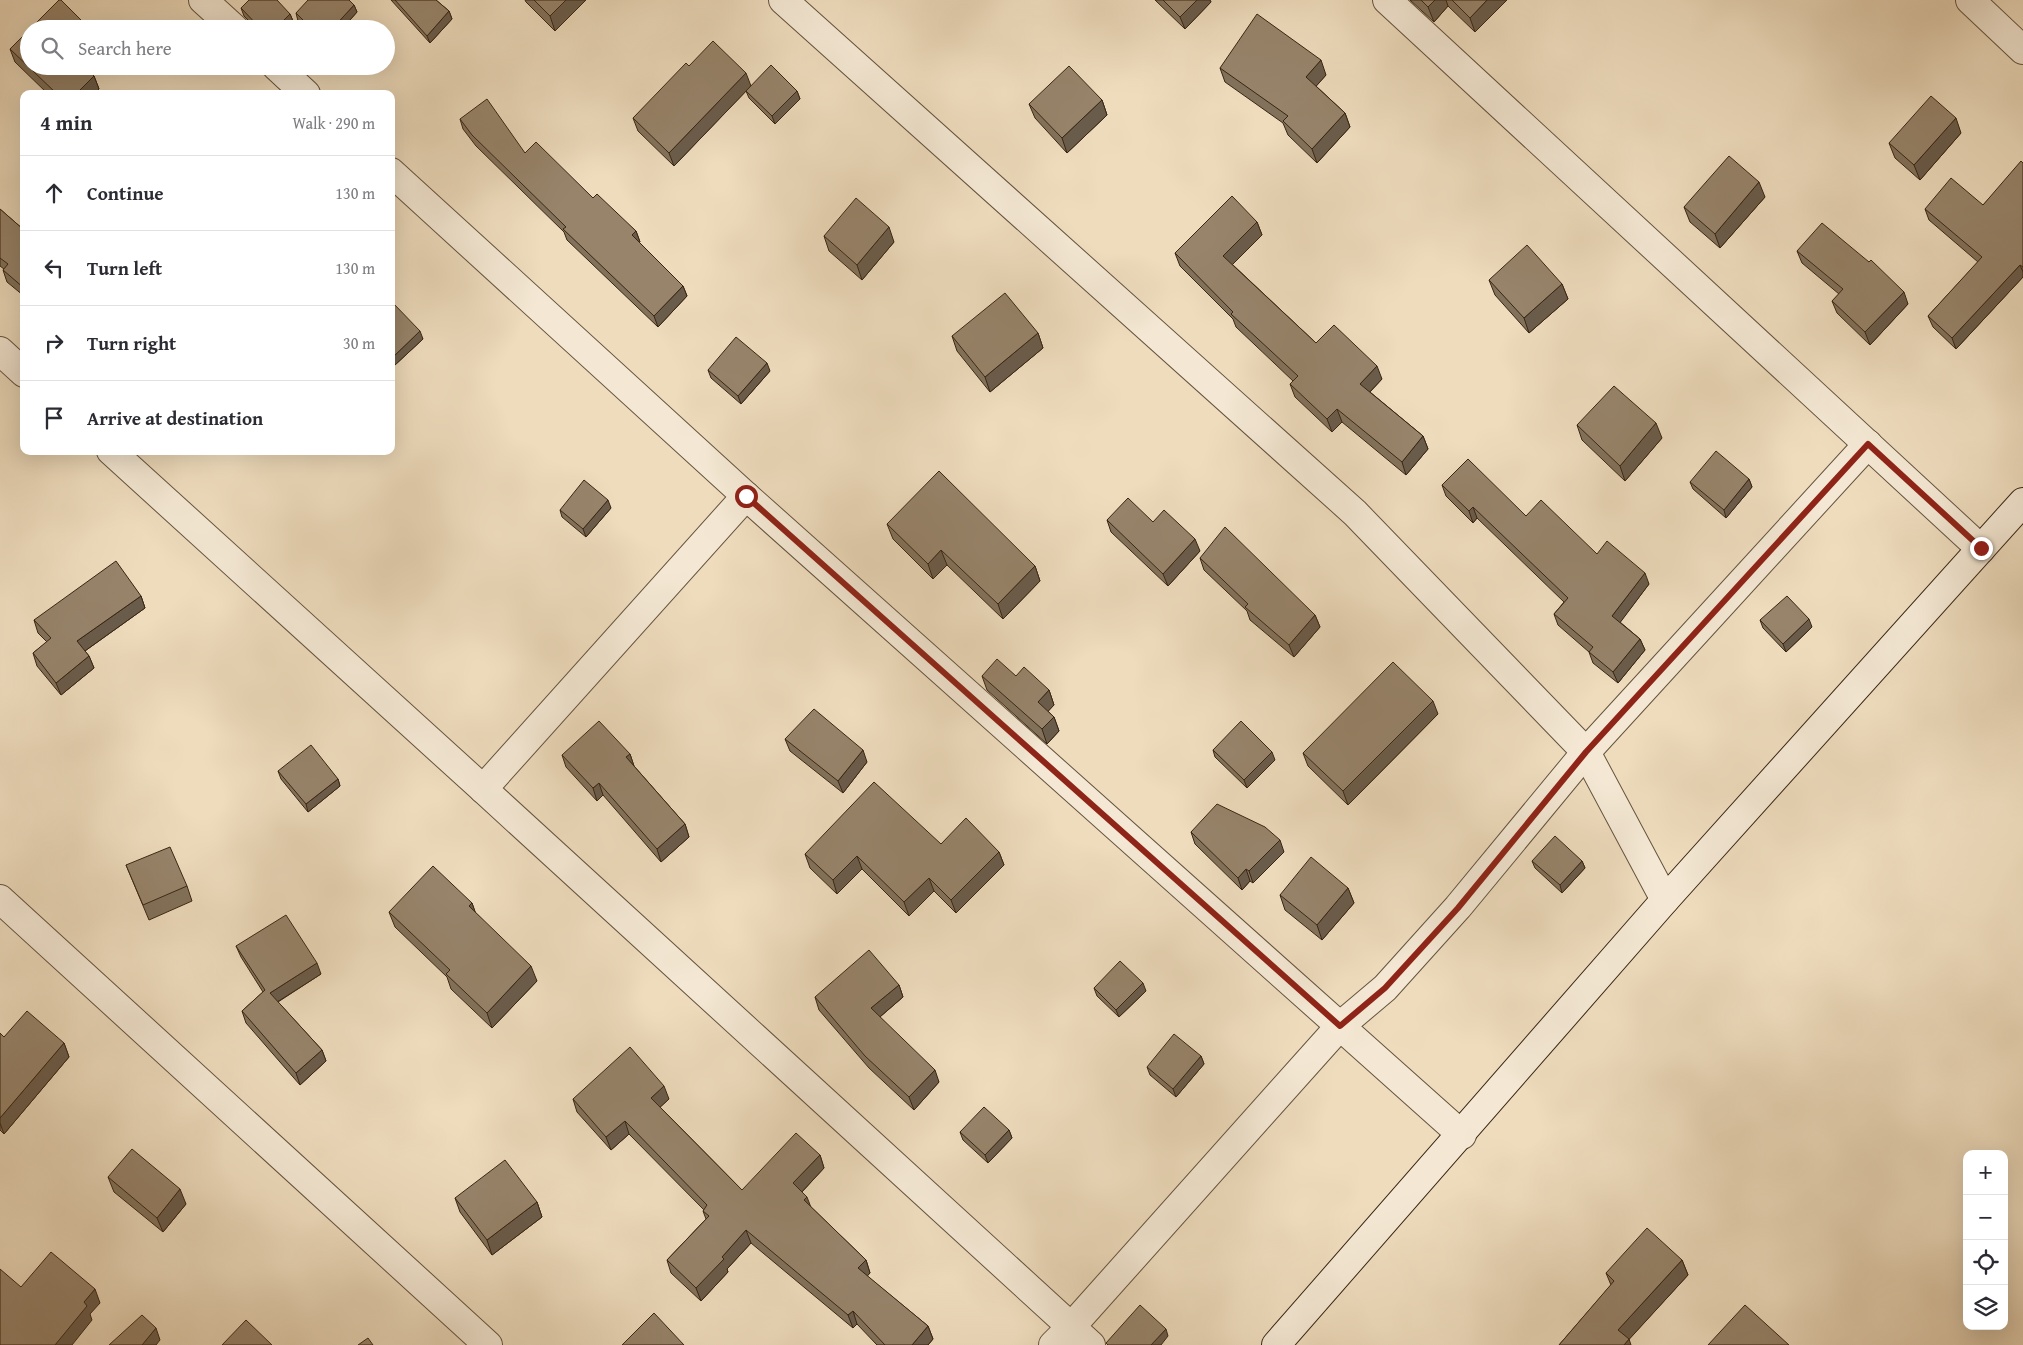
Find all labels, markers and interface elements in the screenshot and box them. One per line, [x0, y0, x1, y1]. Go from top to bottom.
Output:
search box [20, 20, 395, 75]
icon: search [38, 34, 66, 62]
text: Search here [78, 34, 172, 62]
text: 4 min [40, 107, 92, 138]
text: Walk · 290 m [292, 111, 375, 135]
icon: ahead [40, 179, 68, 207]
text: Continue [87, 179, 164, 207]
text: 130 m [335, 181, 375, 205]
icon: left [40, 254, 68, 282]
text: Turn left [87, 254, 162, 282]
text: 130 m [335, 256, 375, 280]
icon: right [40, 329, 68, 357]
text: Turn right [87, 329, 176, 357]
text: 30 m [343, 331, 375, 355]
icon: arrive [40, 404, 68, 432]
text: Arrive at destination [87, 404, 263, 432]
route start [735, 485, 758, 508]
route end [1970, 537, 1993, 560]
map controls [1963, 1150, 2008, 1330]
button: + [1963, 1150, 2008, 1195]
button: − [1963, 1195, 2008, 1240]
button: locate [1963, 1240, 2008, 1285]
button: layers [1963, 1285, 2008, 1330]

